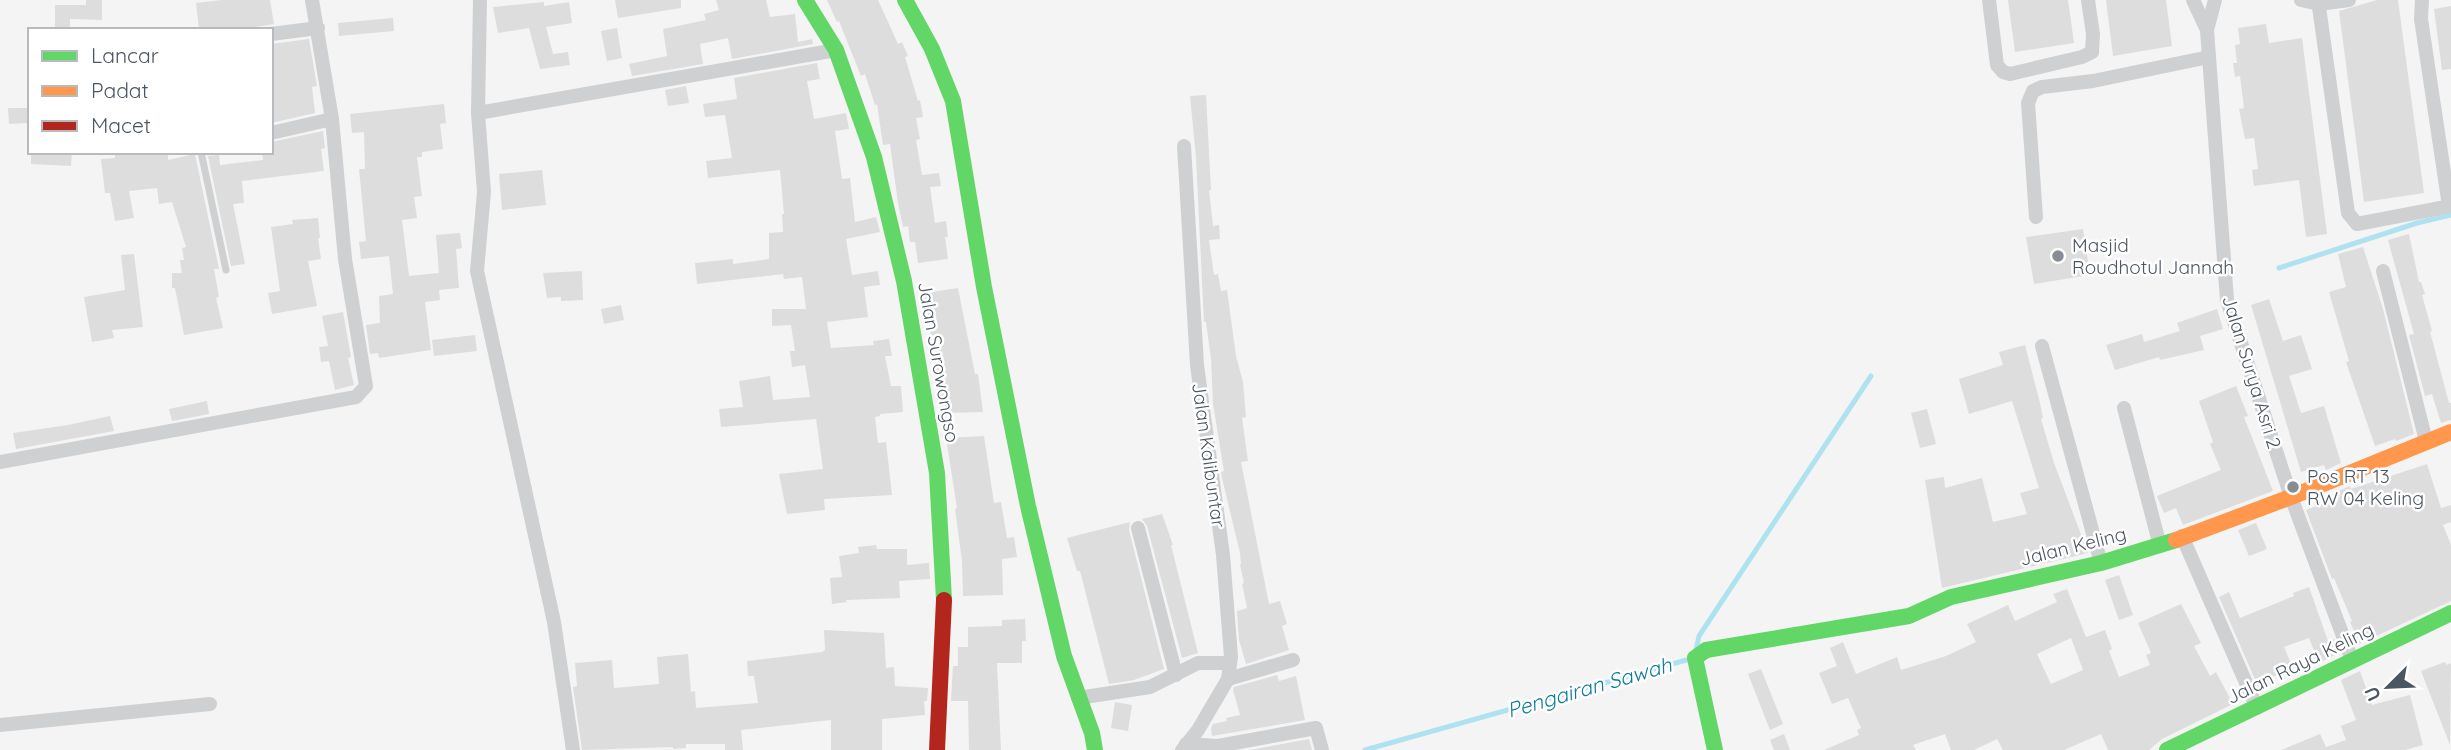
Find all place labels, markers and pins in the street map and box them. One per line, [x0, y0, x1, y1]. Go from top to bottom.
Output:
place label: Masjid Roudhotul Jannah [2072, 233, 2234, 279]
marker: Masjid Roudhotul Jannah [2050, 248, 2066, 264]
place label: Pos RT 13 RW 04 Keling [2307, 464, 2424, 510]
marker: Pos RT 13 RW 04 Keling [2285, 479, 2301, 495]

